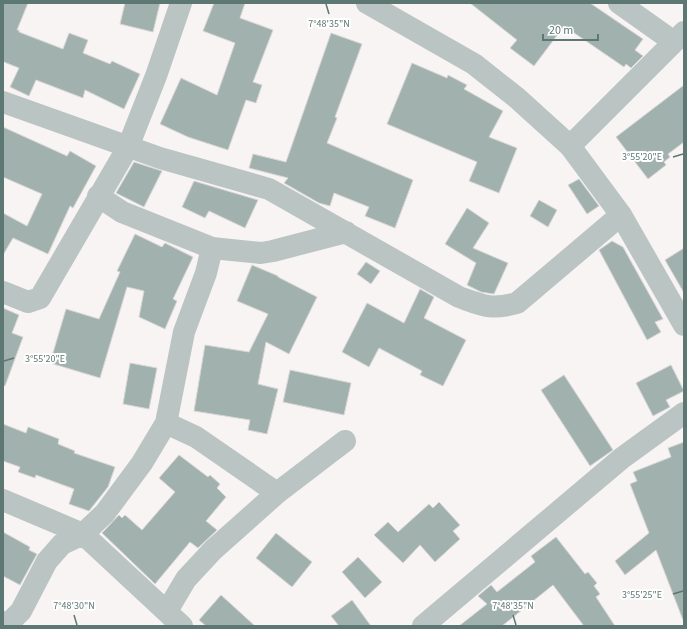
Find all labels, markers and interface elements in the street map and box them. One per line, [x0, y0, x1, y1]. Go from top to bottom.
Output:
scale bar [543, 16, 598, 42]
text: 7°48'35"N [308, 17, 350, 31]
text: 20 m [549, 22, 573, 39]
text: 3°55'20"E [622, 150, 662, 164]
text: 3°55'20"E [25, 352, 65, 366]
text: 3°55'25"E [622, 588, 662, 602]
text: 7°48'30"N [53, 599, 95, 613]
text: 7°48'35"N [492, 599, 534, 613]

